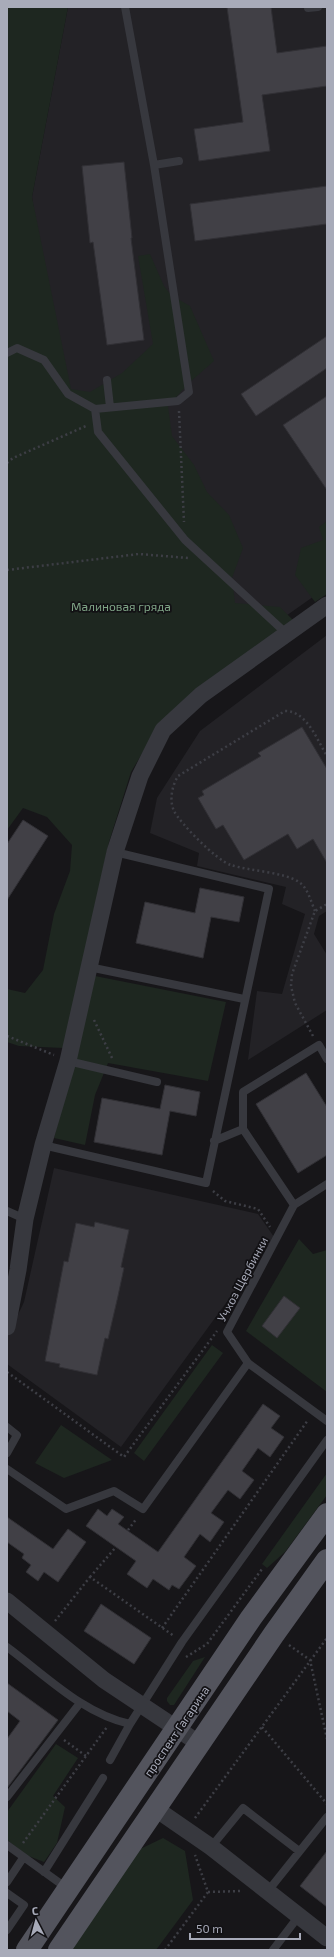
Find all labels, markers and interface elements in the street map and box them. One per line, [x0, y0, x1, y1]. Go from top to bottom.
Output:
park label: Малиновая гряда [71, 599, 171, 613]
street label: Учхоз Щербинки [214, 1234, 270, 1324]
street label: проспект Гагарина [140, 1683, 212, 1779]
north arrow [16, 1901, 56, 1941]
text: С [31, 1904, 39, 1917]
scale bar [190, 1915, 300, 1941]
text: 50 m [196, 1921, 223, 1935]

